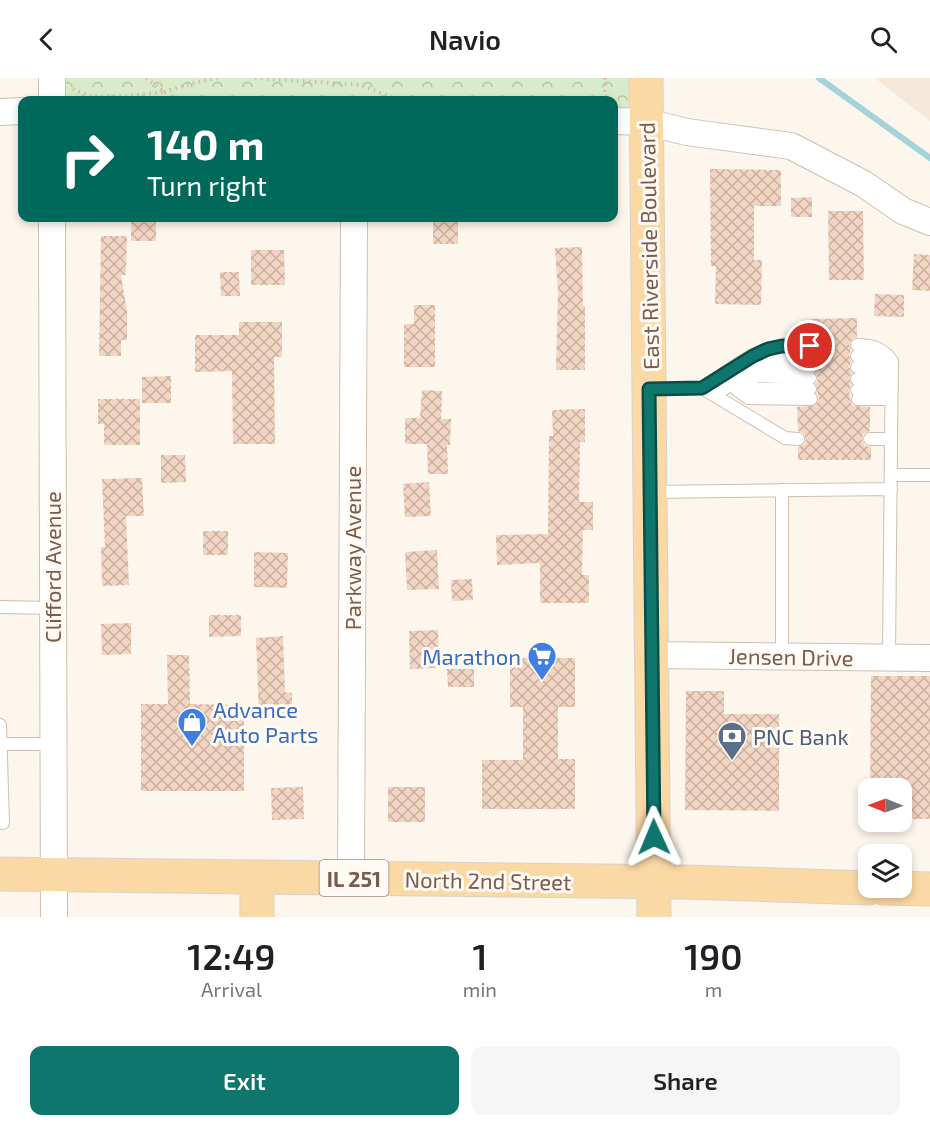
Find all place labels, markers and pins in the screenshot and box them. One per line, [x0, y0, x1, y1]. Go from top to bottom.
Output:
pin [784, 320, 835, 371]
supermarket icon: Marathon [526, 640, 558, 682]
place label: Marathon [422, 643, 521, 669]
place label: Advance Auto Parts [213, 696, 318, 747]
shop icon: Advance Auto Parts [176, 706, 208, 748]
bank icon: PNC Bank [716, 720, 748, 762]
place label: PNC Bank [753, 723, 849, 749]

